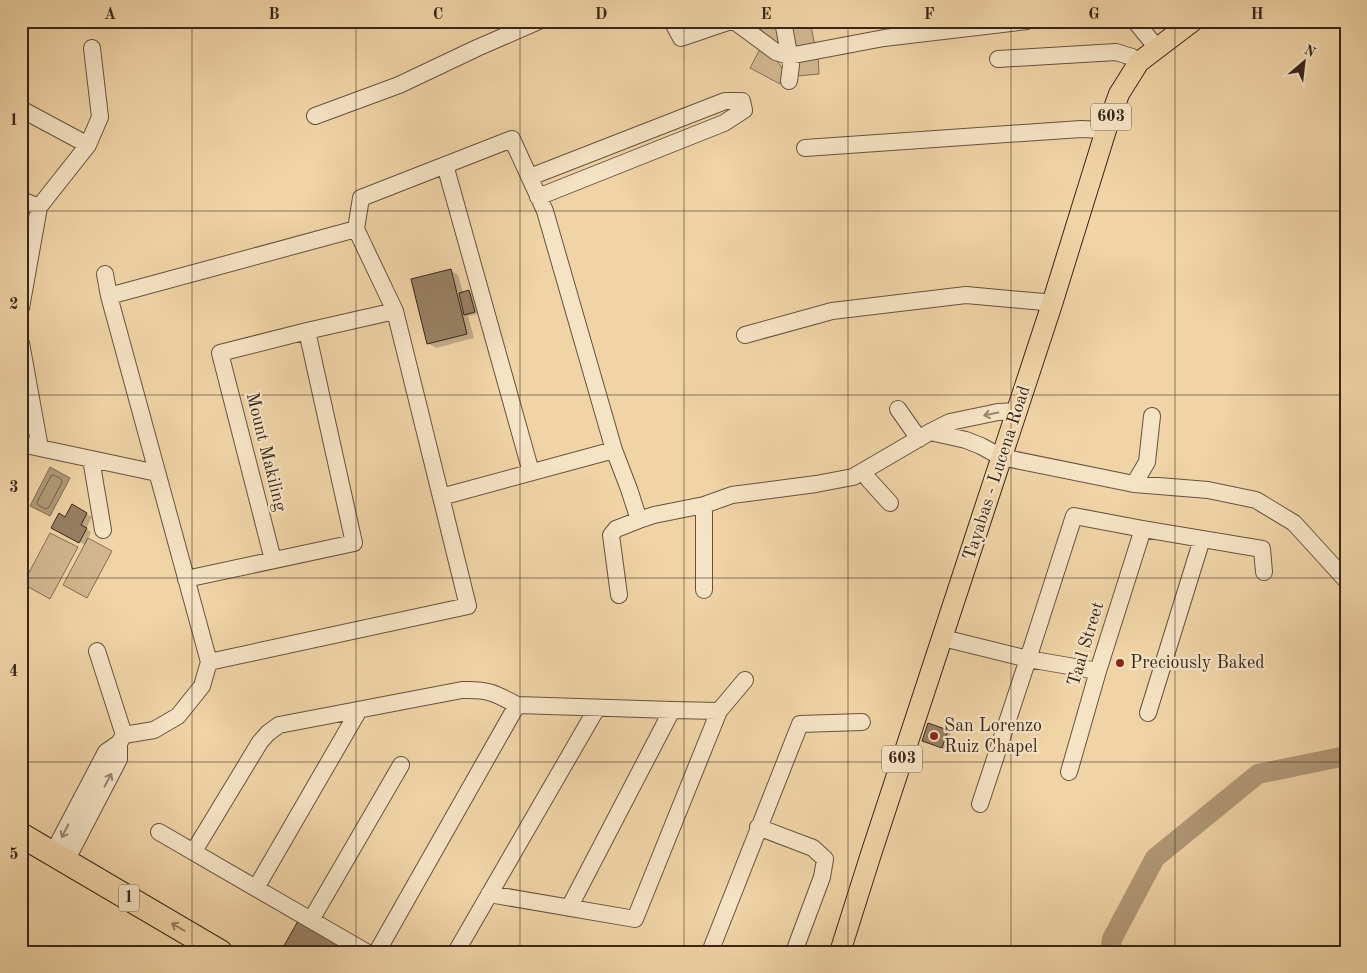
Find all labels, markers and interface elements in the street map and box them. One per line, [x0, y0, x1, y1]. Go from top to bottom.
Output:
text: A [104, 7, 116, 23]
text: B [268, 7, 280, 23]
text: C [433, 7, 443, 23]
text: D [595, 7, 607, 23]
text: E [760, 7, 772, 23]
text: F [924, 7, 935, 23]
text: G [1088, 7, 1100, 23]
text: H [1250, 7, 1264, 23]
north arrow [1280, 38, 1330, 88]
text: N [1302, 43, 1318, 60]
road number: 603 [1091, 104, 1131, 130]
text: 1 [9, 113, 19, 129]
text: 2 [9, 297, 19, 313]
street label: Tayabas - Lucena Road [960, 383, 1034, 563]
street label: Mount Makiling [243, 391, 290, 514]
one-way arrow [983, 410, 999, 419]
text: 3 [9, 480, 19, 496]
street label: Taal Street [1065, 600, 1107, 688]
place label: Preciously Baked [1130, 654, 1265, 672]
marker: Preciously Baked [1114, 657, 1126, 669]
text: 4 [9, 664, 19, 680]
place label: San Lorenzo Ruiz Chapel [944, 717, 1042, 756]
marker: San Lorenzo Ruiz Chapel [928, 730, 940, 742]
road number: 603 [882, 746, 922, 772]
one-way arrow [104, 773, 113, 788]
one-way arrow [60, 823, 70, 838]
text: 5 [9, 847, 19, 863]
road number: 1 [119, 884, 139, 911]
one-way arrow [171, 922, 186, 932]

